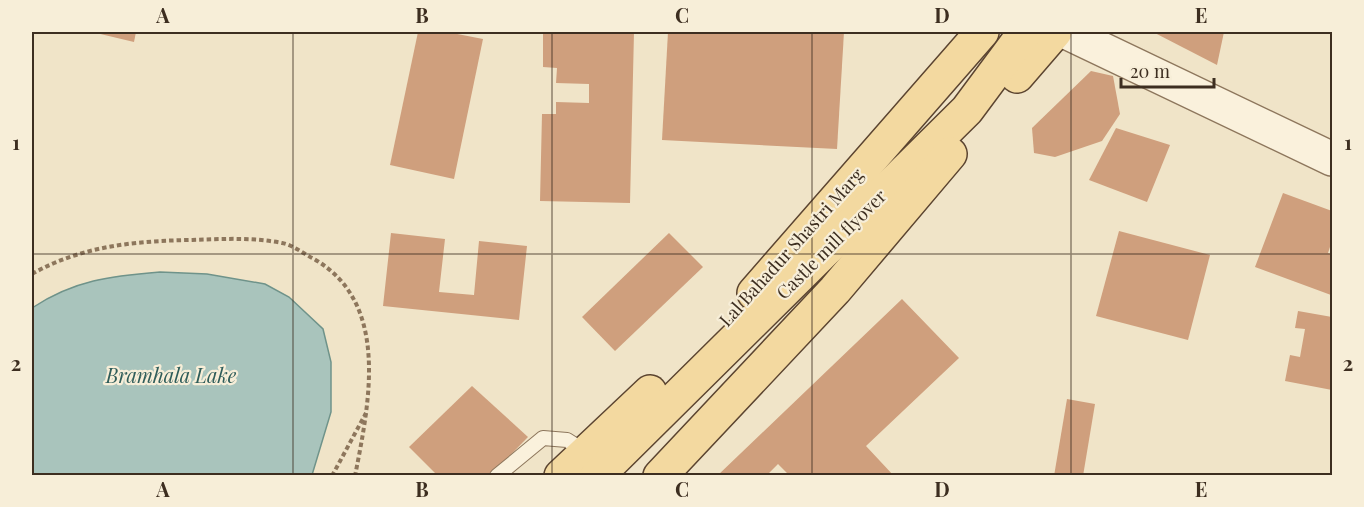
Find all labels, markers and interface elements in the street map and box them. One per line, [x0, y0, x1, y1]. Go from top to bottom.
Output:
text: A [155, 1, 170, 28]
text: B [415, 1, 429, 28]
text: C [675, 1, 689, 28]
text: D [934, 1, 950, 28]
text: E [1195, 1, 1207, 28]
scale bar [1121, 51, 1214, 89]
text: 20 m [1130, 59, 1170, 83]
text: 1 [12, 128, 20, 155]
text: 1 [1344, 128, 1352, 155]
street label: Lal Bahadur Shastri Marg [713, 162, 869, 331]
street label: Castle mill flyover [771, 184, 891, 304]
text: 2 [11, 349, 21, 376]
text: 2 [1343, 349, 1353, 376]
water label: Bramhala Lake [105, 361, 237, 388]
text: A [155, 475, 170, 502]
text: B [415, 475, 429, 502]
text: C [675, 475, 689, 502]
text: D [934, 475, 950, 502]
text: E [1195, 475, 1207, 502]

